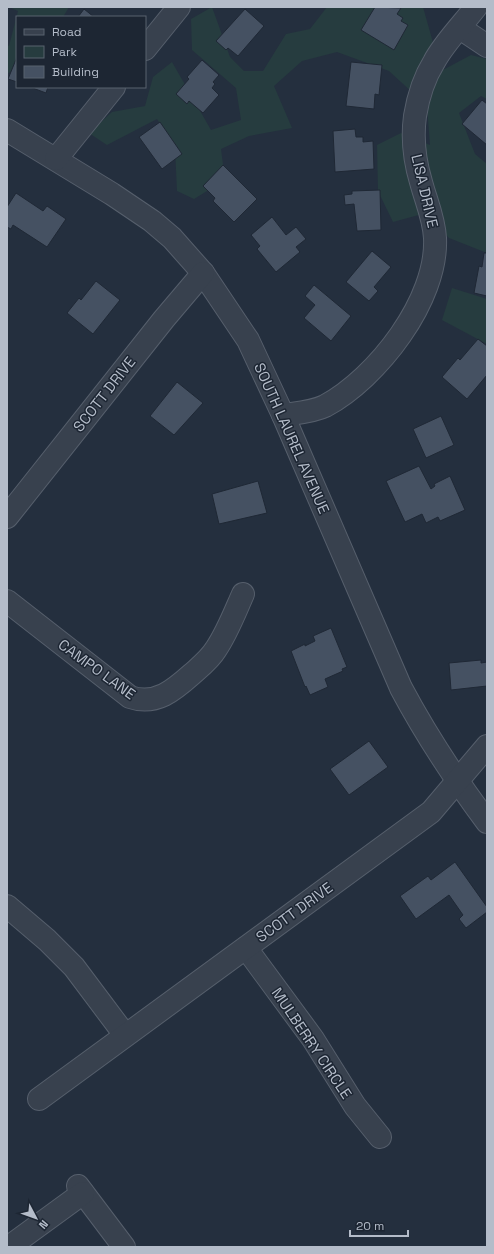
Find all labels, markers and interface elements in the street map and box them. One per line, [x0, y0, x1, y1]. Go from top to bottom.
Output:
legend [16, 16, 146, 88]
text: Road [52, 24, 81, 40]
text: Park [52, 44, 77, 60]
text: Building [52, 64, 99, 80]
street label: LISA DRIVE [407, 152, 443, 230]
street label: SCOTT DRIVE [69, 353, 139, 435]
street label: SOUTH LAUREL AVENUE [250, 360, 334, 516]
street label: CAMPO LANE [55, 635, 139, 703]
street label: SCOTT DRIVE [252, 878, 336, 946]
street label: MULBERRY CIRCLE [268, 984, 356, 1102]
north arrow [16, 1198, 56, 1238]
scale bar [350, 1212, 408, 1238]
text: N [36, 1217, 51, 1232]
text: 20 m [356, 1218, 384, 1234]

